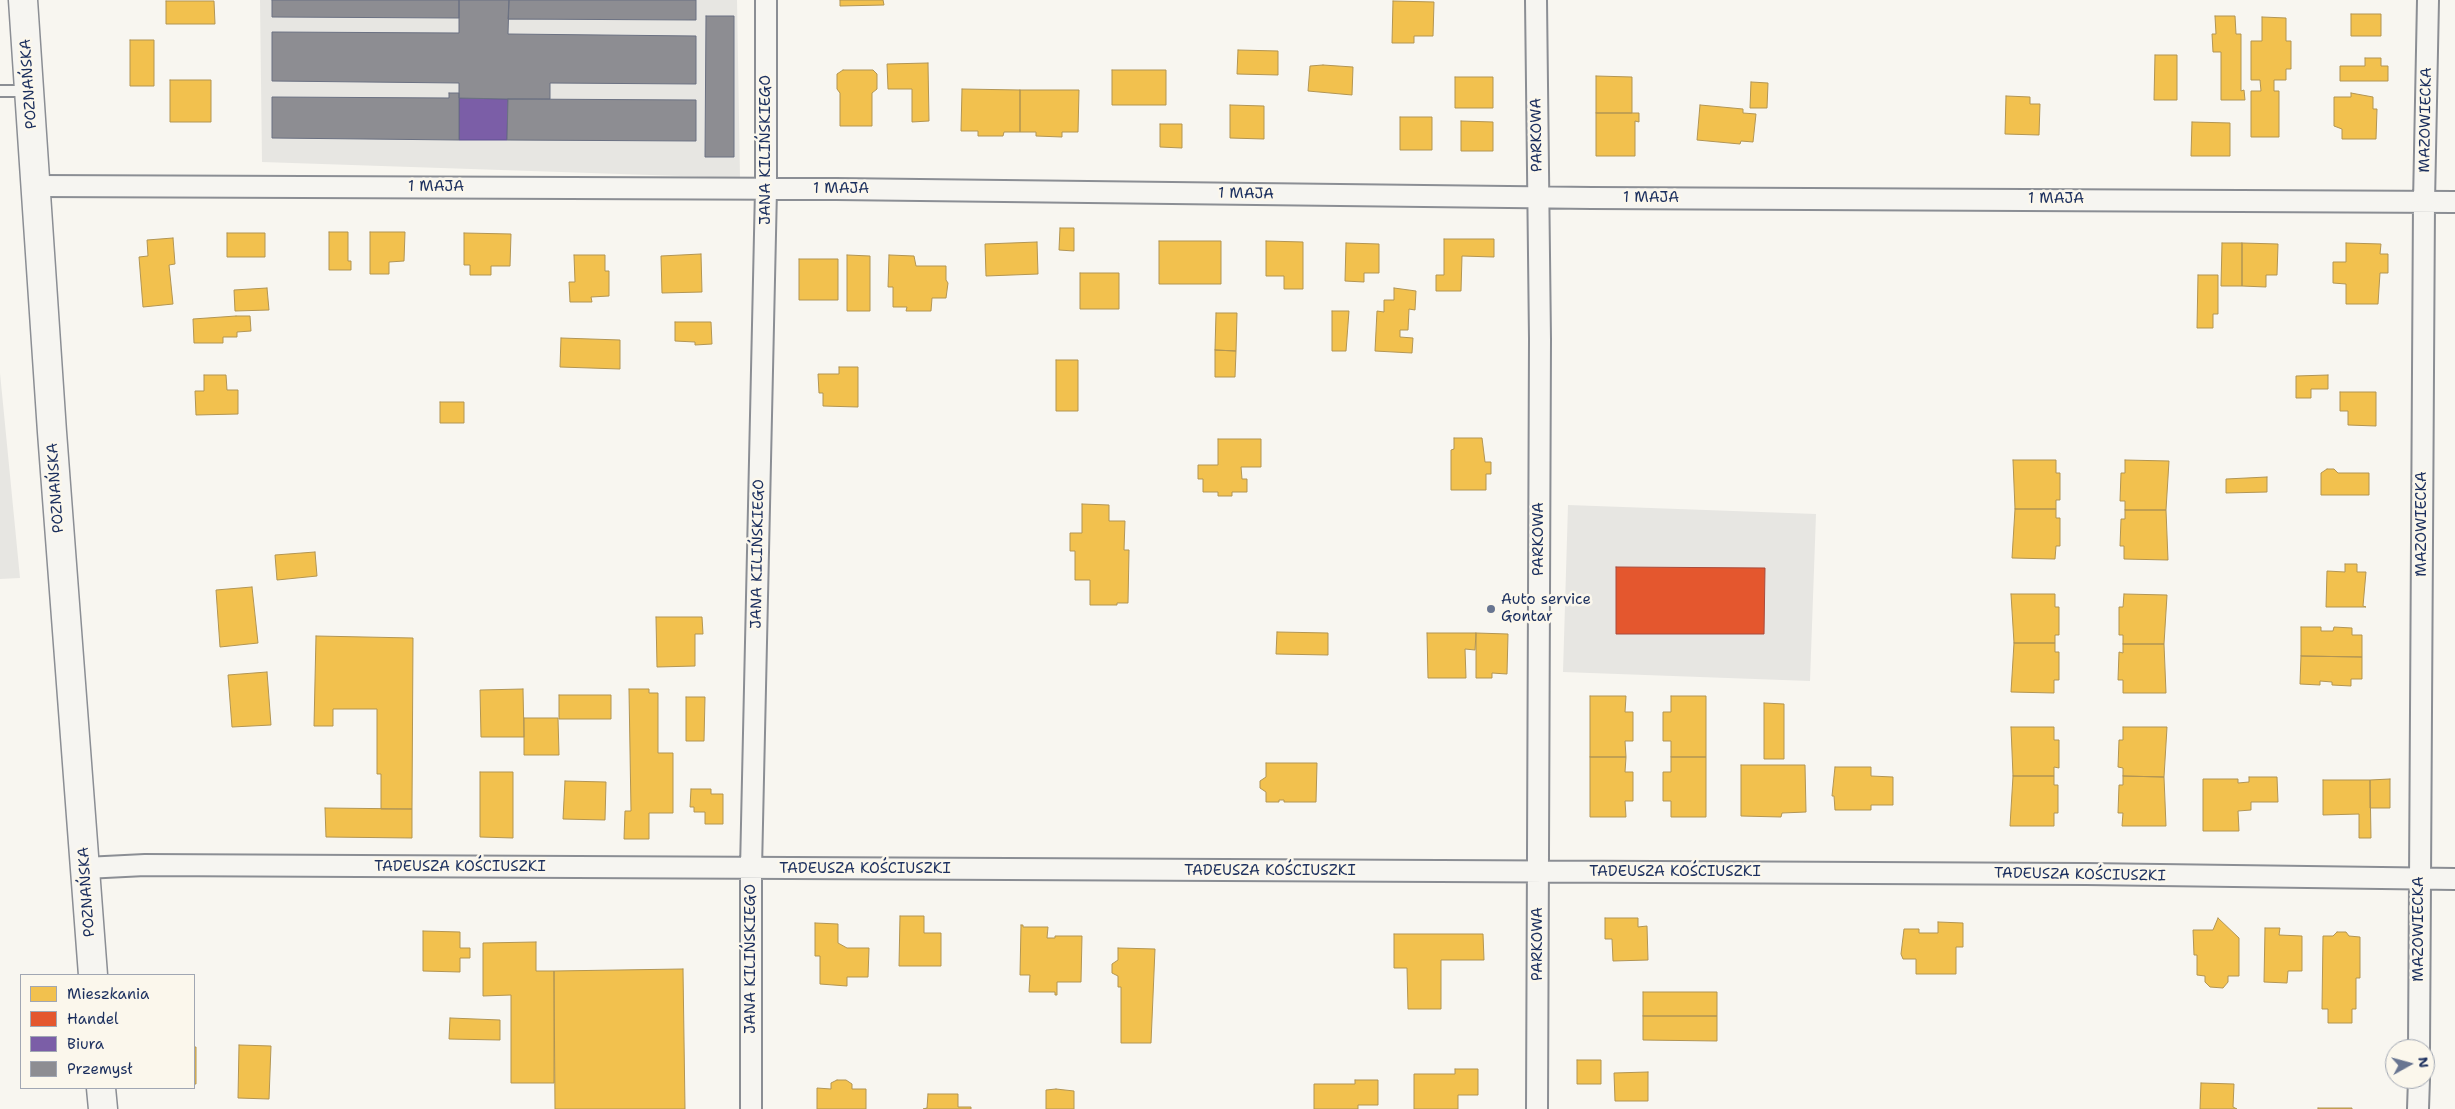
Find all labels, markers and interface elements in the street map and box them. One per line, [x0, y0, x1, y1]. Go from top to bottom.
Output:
street label: POZNAŃSKA [17, 38, 41, 130]
street label: MAZOWIECKA [2416, 67, 2436, 173]
street label: JANA KILIŃSKIEGO [757, 75, 775, 225]
street label: PARKOWA [1527, 98, 1547, 172]
street label: 1 MAJA [408, 178, 464, 196]
street label: 1 MAJA [813, 180, 869, 198]
street label: 1 MAJA [1218, 185, 1274, 203]
street label: 1 MAJA [1623, 189, 1679, 207]
street label: 1 MAJA [2028, 190, 2084, 208]
street label: POZNAŃSKA [44, 442, 68, 534]
street label: MAZOWIECKA [2413, 471, 2431, 577]
street label: JANA KILIŃSKIEGO [748, 479, 768, 629]
street label: PARKOWA [1530, 502, 1548, 576]
place label: Auto service Gontar [1501, 591, 1591, 626]
marker: Auto service Gontar [1485, 603, 1497, 615]
street label: POZNAŃSKA [75, 846, 99, 938]
street label: TADEUSZA KOŚCIUSZKI [374, 858, 546, 876]
street label: TADEUSZA KOŚCIUSZKI [779, 860, 951, 878]
street label: TADEUSZA KOŚCIUSZKI [1184, 862, 1356, 880]
street label: TADEUSZA KOŚCIUSZKI [1589, 863, 1761, 881]
street label: TADEUSZA KOŚCIUSZKI [1994, 865, 2166, 885]
street label: MAZOWIECKA [2410, 876, 2428, 982]
street label: JANA KILIŃSKIEGO [742, 884, 760, 1034]
street label: PARKOWA [1529, 907, 1547, 981]
legend [20, 974, 195, 1089]
text: Mieszkania [67, 984, 149, 1004]
text: Handel [67, 1009, 119, 1029]
text: Biura [67, 1034, 104, 1054]
north arrow [2385, 1039, 2435, 1089]
text: N [2414, 1056, 2434, 1069]
text: Przemysł [67, 1059, 133, 1079]

